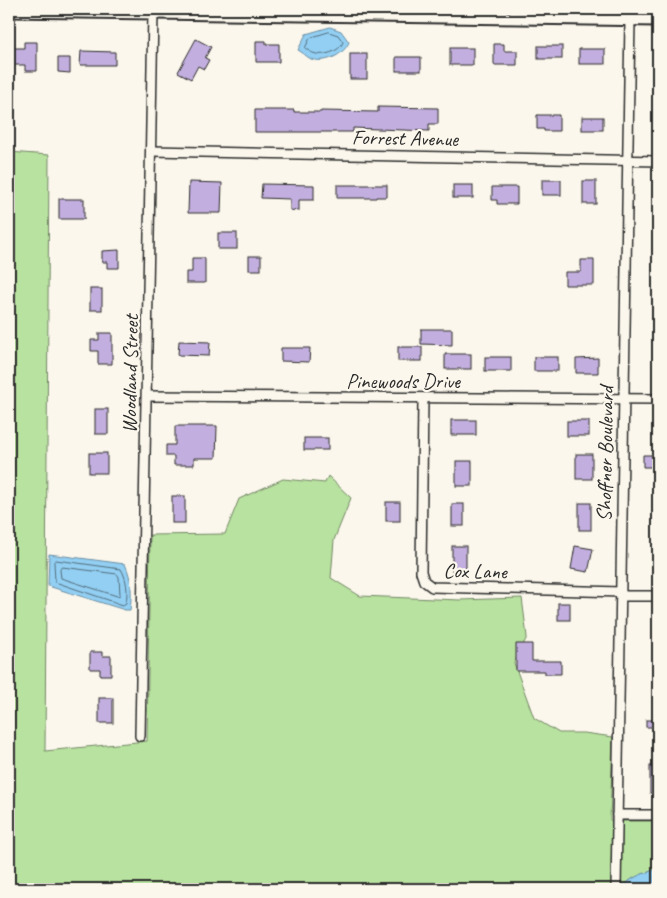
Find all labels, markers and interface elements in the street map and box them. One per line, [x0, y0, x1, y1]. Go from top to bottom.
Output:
street label: Forrest Avenue [352, 124, 459, 152]
street label: Woodland Street [116, 313, 144, 433]
street label: Pinewoods Drive [346, 368, 461, 394]
street label: Shoffner Boulevard [591, 382, 619, 522]
street label: Cox Lane [443, 557, 508, 585]

